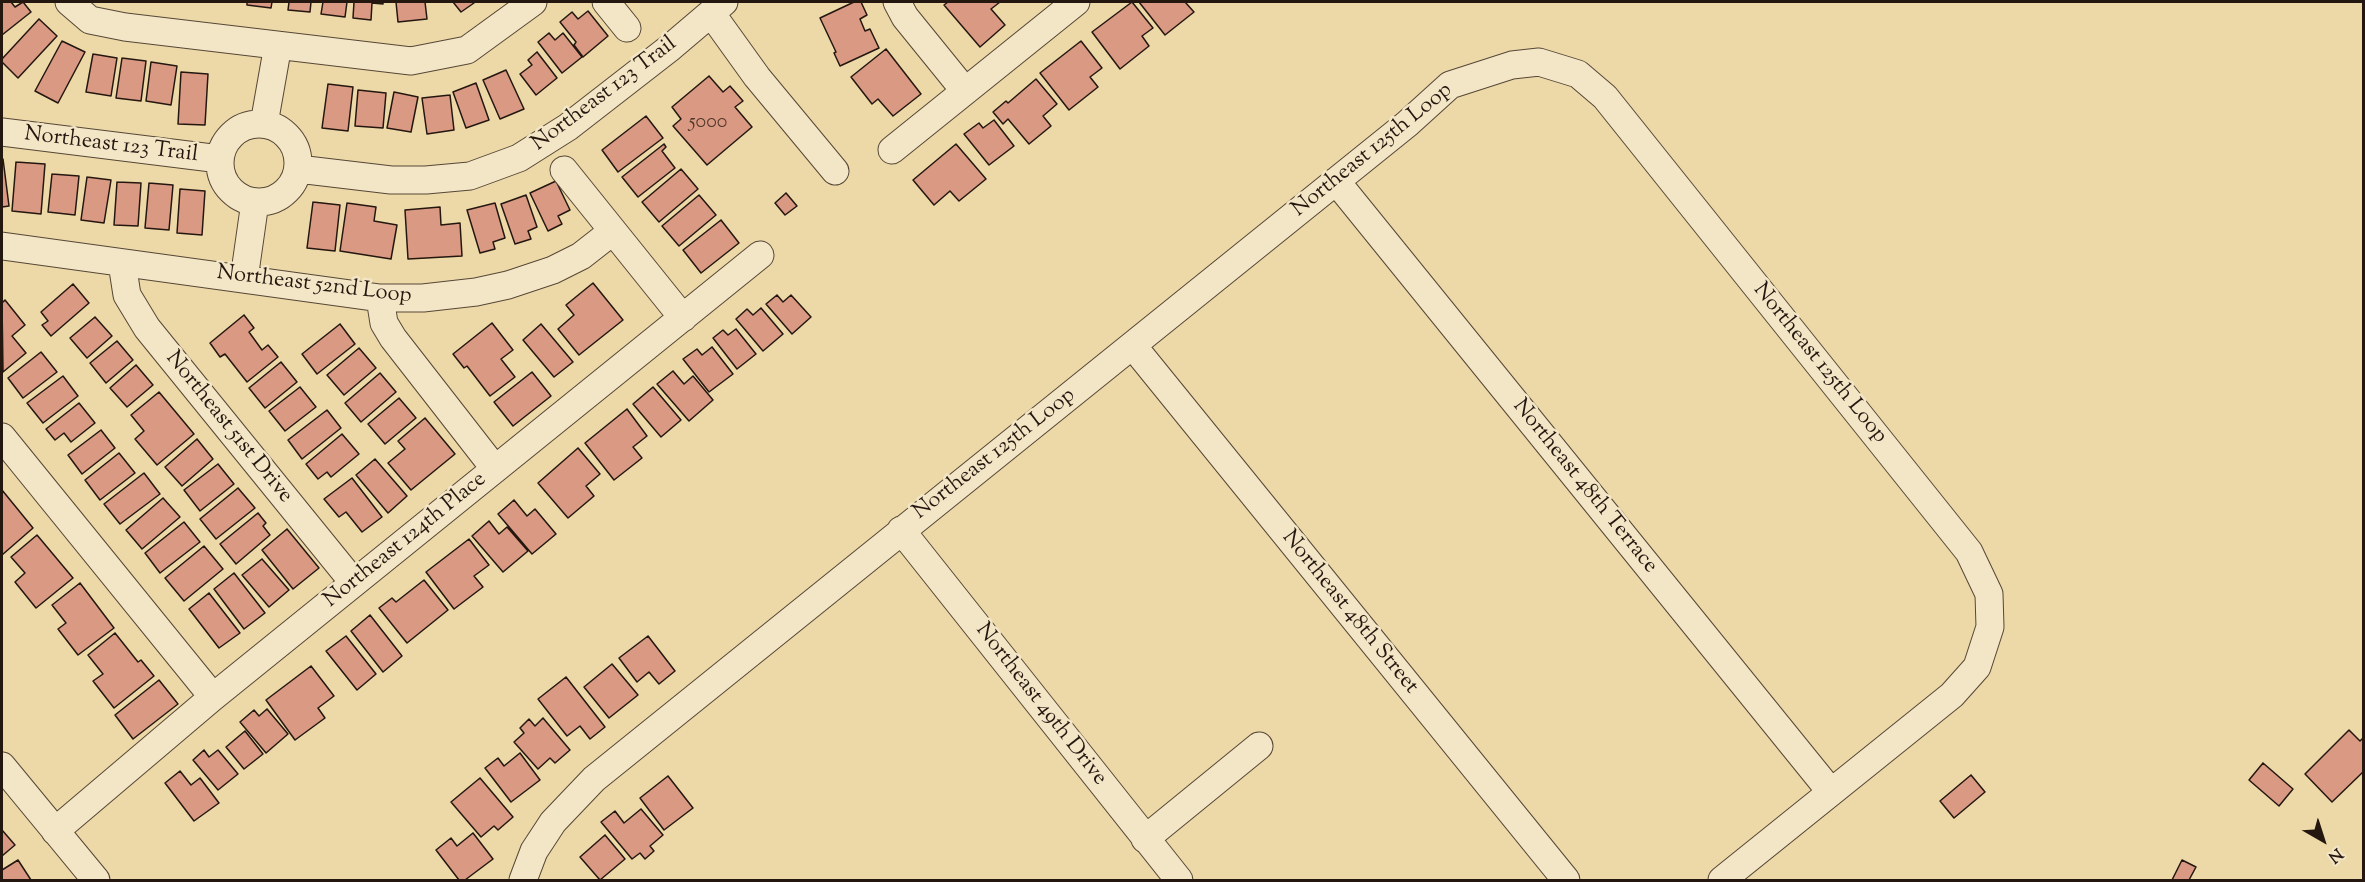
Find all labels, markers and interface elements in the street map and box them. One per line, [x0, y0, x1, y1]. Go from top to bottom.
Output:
street label: Northeast 123 Trail [527, 32, 683, 158]
street label: Northeast 125th Loop [1287, 78, 1459, 224]
house number: 5000 [689, 112, 727, 136]
street label: Northeast 123 Trail [23, 122, 199, 170]
street label: Northeast 52nd Loop [215, 261, 413, 311]
street label: Northeast 125th Loop [1746, 278, 1892, 450]
street label: Northeast 51st Drive [159, 347, 297, 509]
street label: Northeast 125th Loop [909, 383, 1081, 527]
street label: Northeast 48th Terrace [1506, 395, 1662, 579]
street label: Northeast 124th Place [319, 467, 493, 615]
street label: Northeast 48th Street [1275, 526, 1423, 700]
street label: Northeast 49th Drive [968, 619, 1112, 791]
north arrow [2293, 810, 2353, 870]
text: N [2322, 841, 2347, 867]

